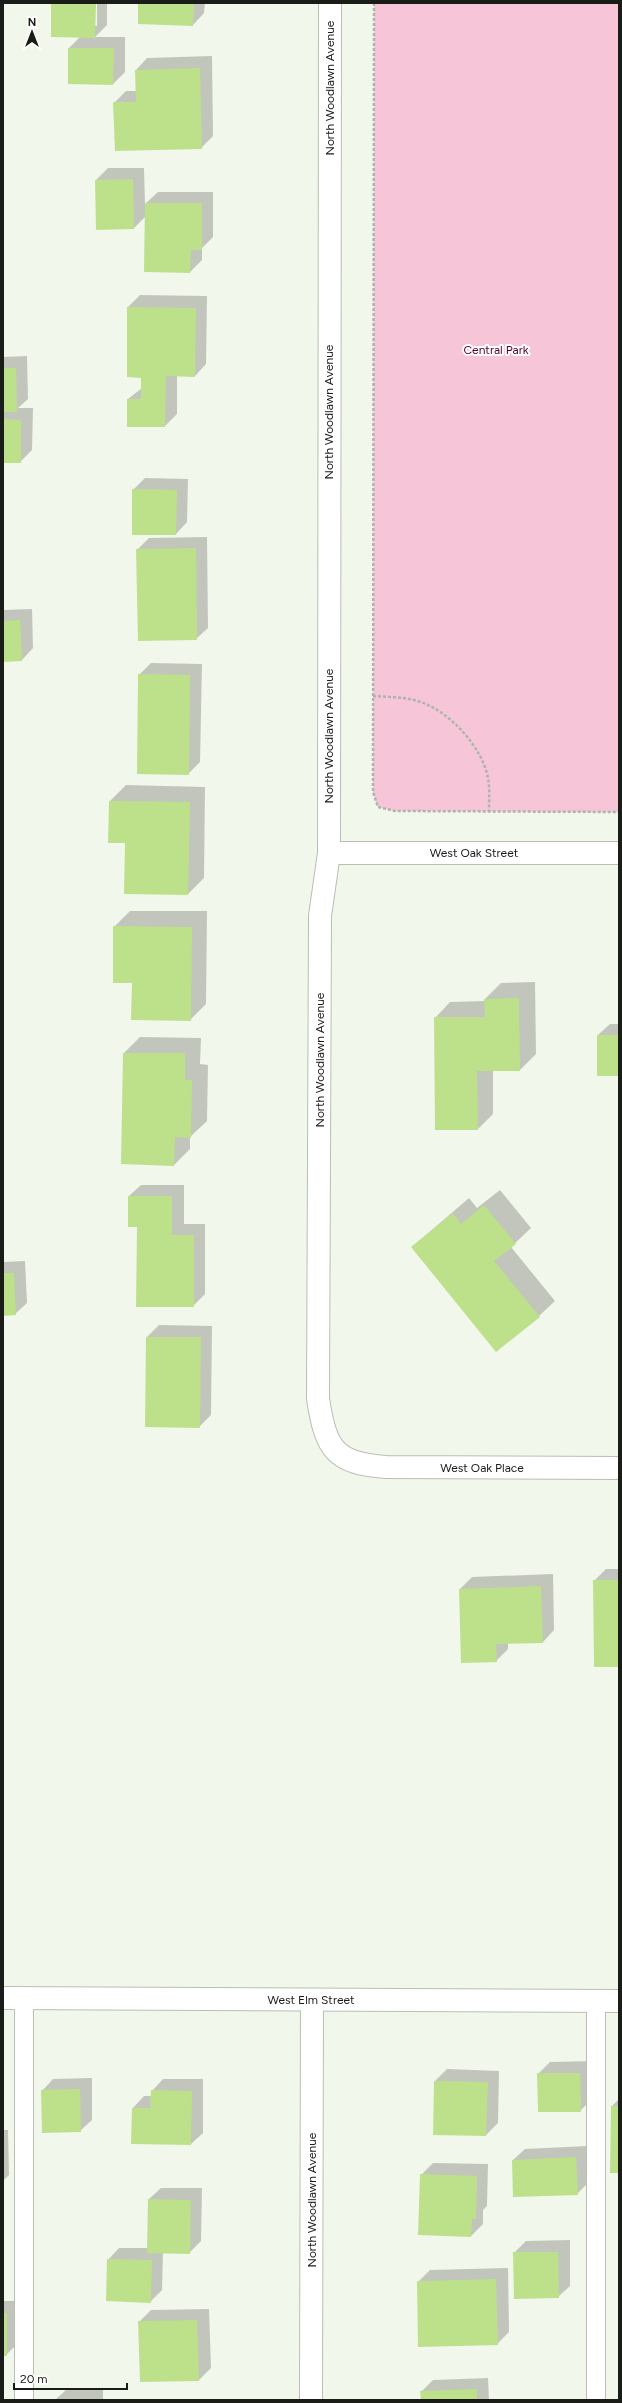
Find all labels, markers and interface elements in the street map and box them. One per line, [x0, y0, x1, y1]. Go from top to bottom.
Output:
north arrow [12, 12, 52, 52]
text: N [28, 16, 36, 29]
street label: North Woodlawn Avenue [323, 20, 337, 155]
park label: Central Park [463, 343, 529, 357]
street label: North Woodlawn Avenue [322, 344, 336, 479]
street label: North Woodlawn Avenue [322, 668, 336, 803]
street label: West Oak Street [430, 846, 519, 860]
street label: North Woodlawn Avenue [313, 992, 327, 1127]
street label: West Oak Place [440, 1461, 524, 1475]
street label: West Elm Street [267, 1993, 355, 2007]
street label: North Woodlawn Avenue [305, 2132, 319, 2267]
scale bar [14, 2365, 127, 2391]
text: 20 m [20, 2372, 48, 2386]

